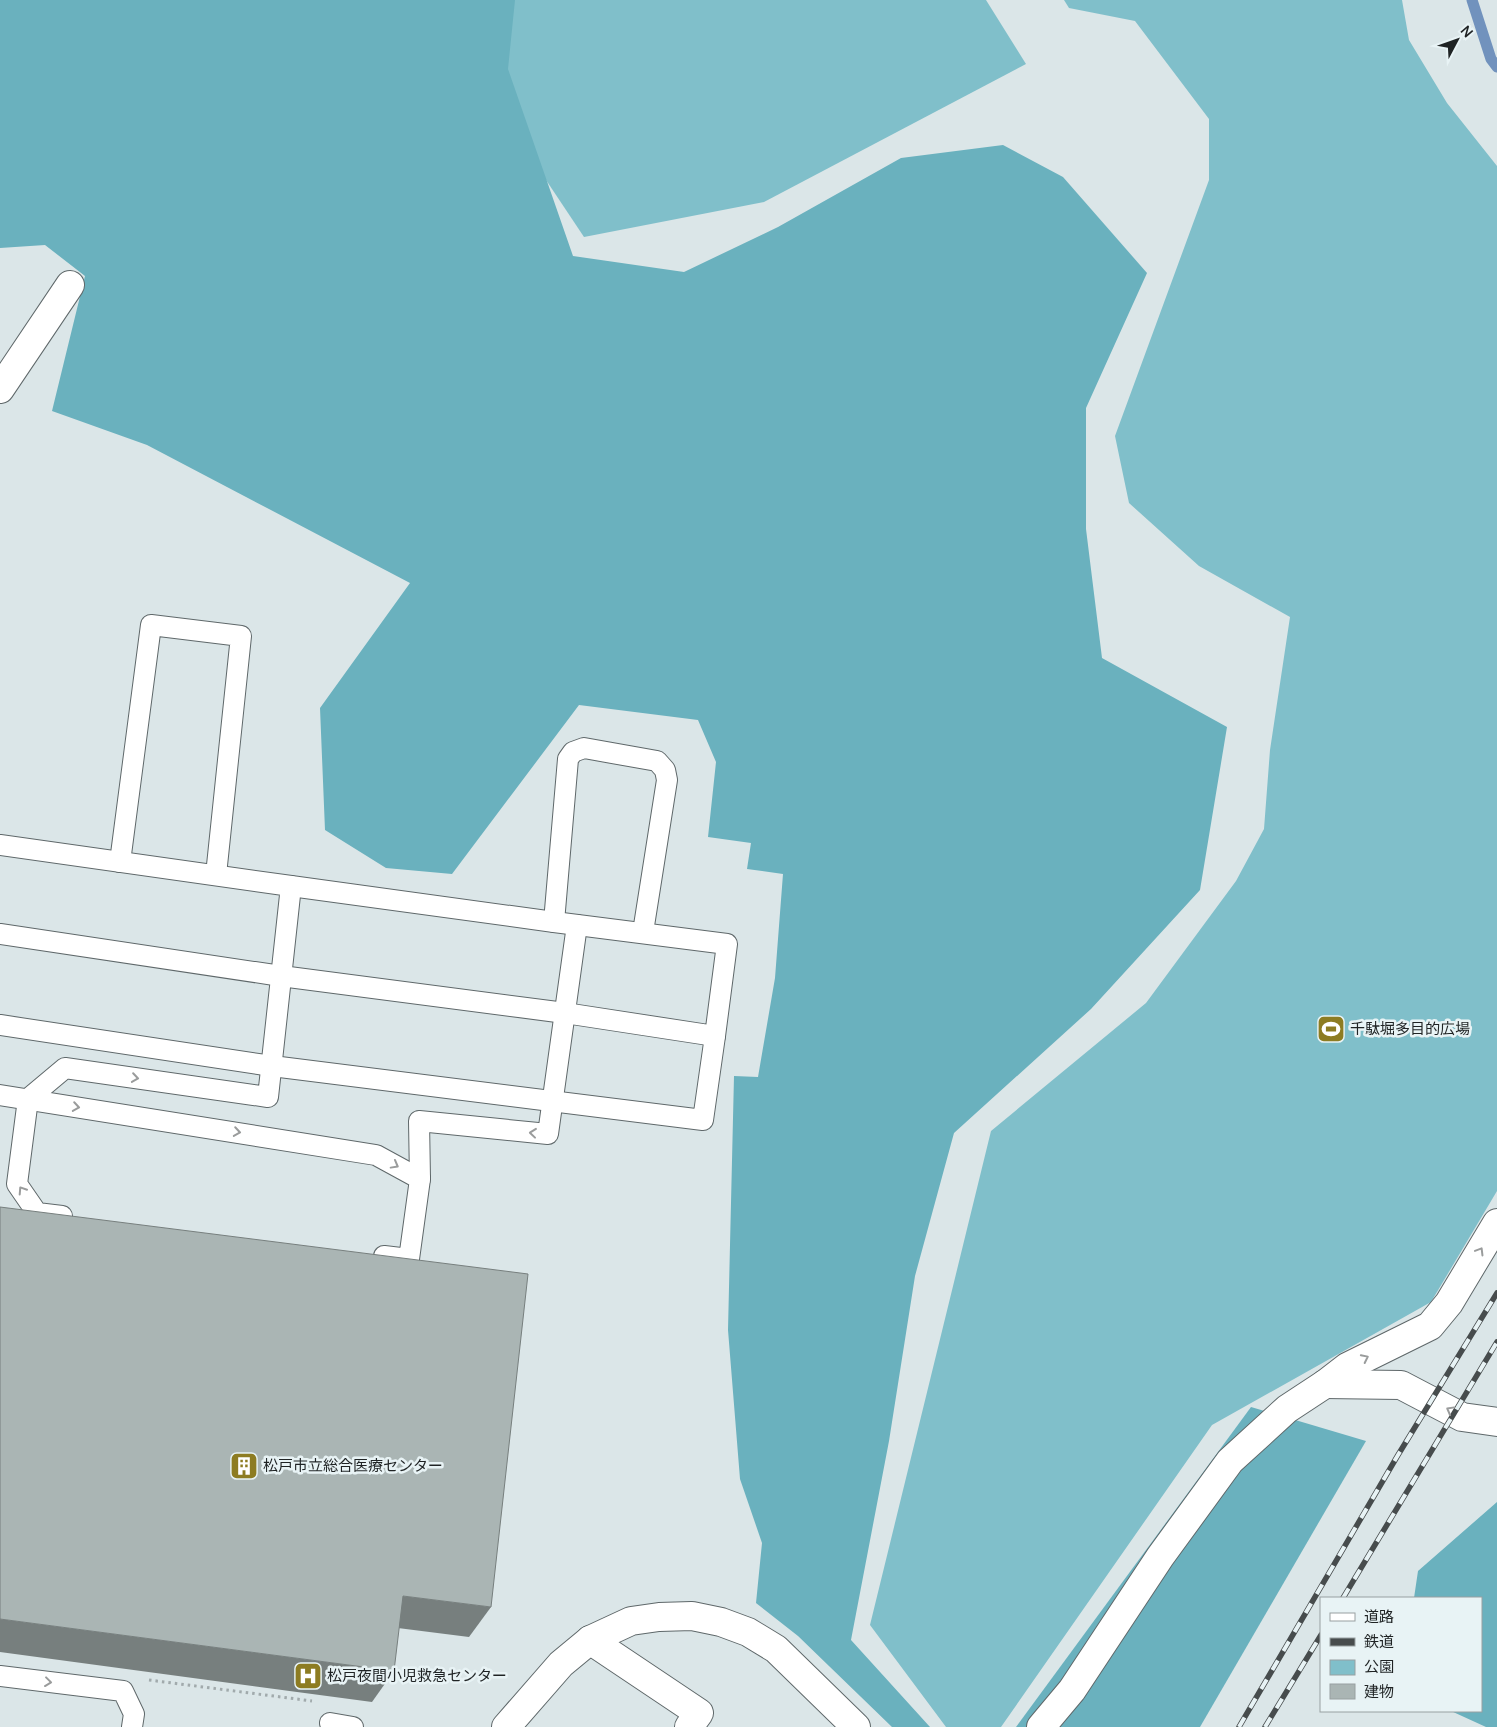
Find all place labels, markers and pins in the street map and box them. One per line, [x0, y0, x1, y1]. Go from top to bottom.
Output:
sports icon: 千駄堀多目的広場 [1316, 1014, 1346, 1044]
place label: 千駄堀多目的広場 [1350, 1018, 1470, 1039]
building icon: 松戸市立総合医療センター [229, 1451, 259, 1481]
place label: 松戸市立総合医療センター [263, 1455, 443, 1476]
hospital icon: 松戸夜間小児救急センター [293, 1661, 323, 1691]
place label: 松戸夜間小児救急センター [327, 1665, 507, 1686]

